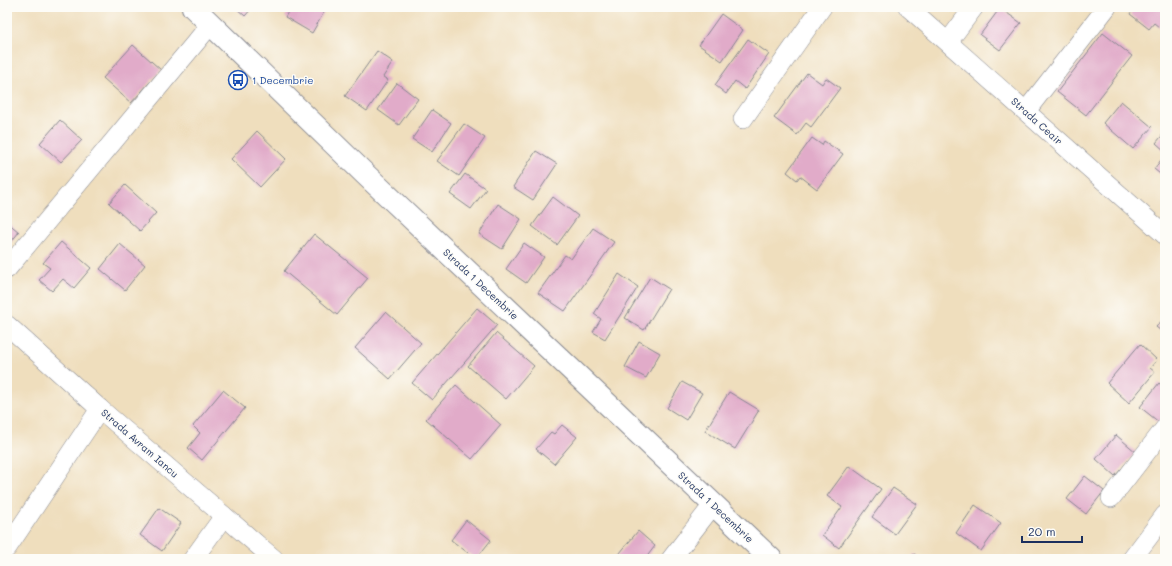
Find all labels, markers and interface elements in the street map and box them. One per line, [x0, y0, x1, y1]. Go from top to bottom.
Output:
bus stop icon: 1 Decembrie [227, 69, 249, 91]
place label: 1 Decembrie [252, 73, 313, 87]
street label: Strada Ceair [1008, 94, 1066, 148]
street label: Strada 1 Decembrie [440, 245, 522, 323]
street label: Strada Avram Iancu [98, 406, 182, 480]
street label: Strada 1 Decembrie [675, 468, 757, 546]
scale bar [1022, 518, 1082, 544]
text: 20 m [1028, 523, 1056, 539]

